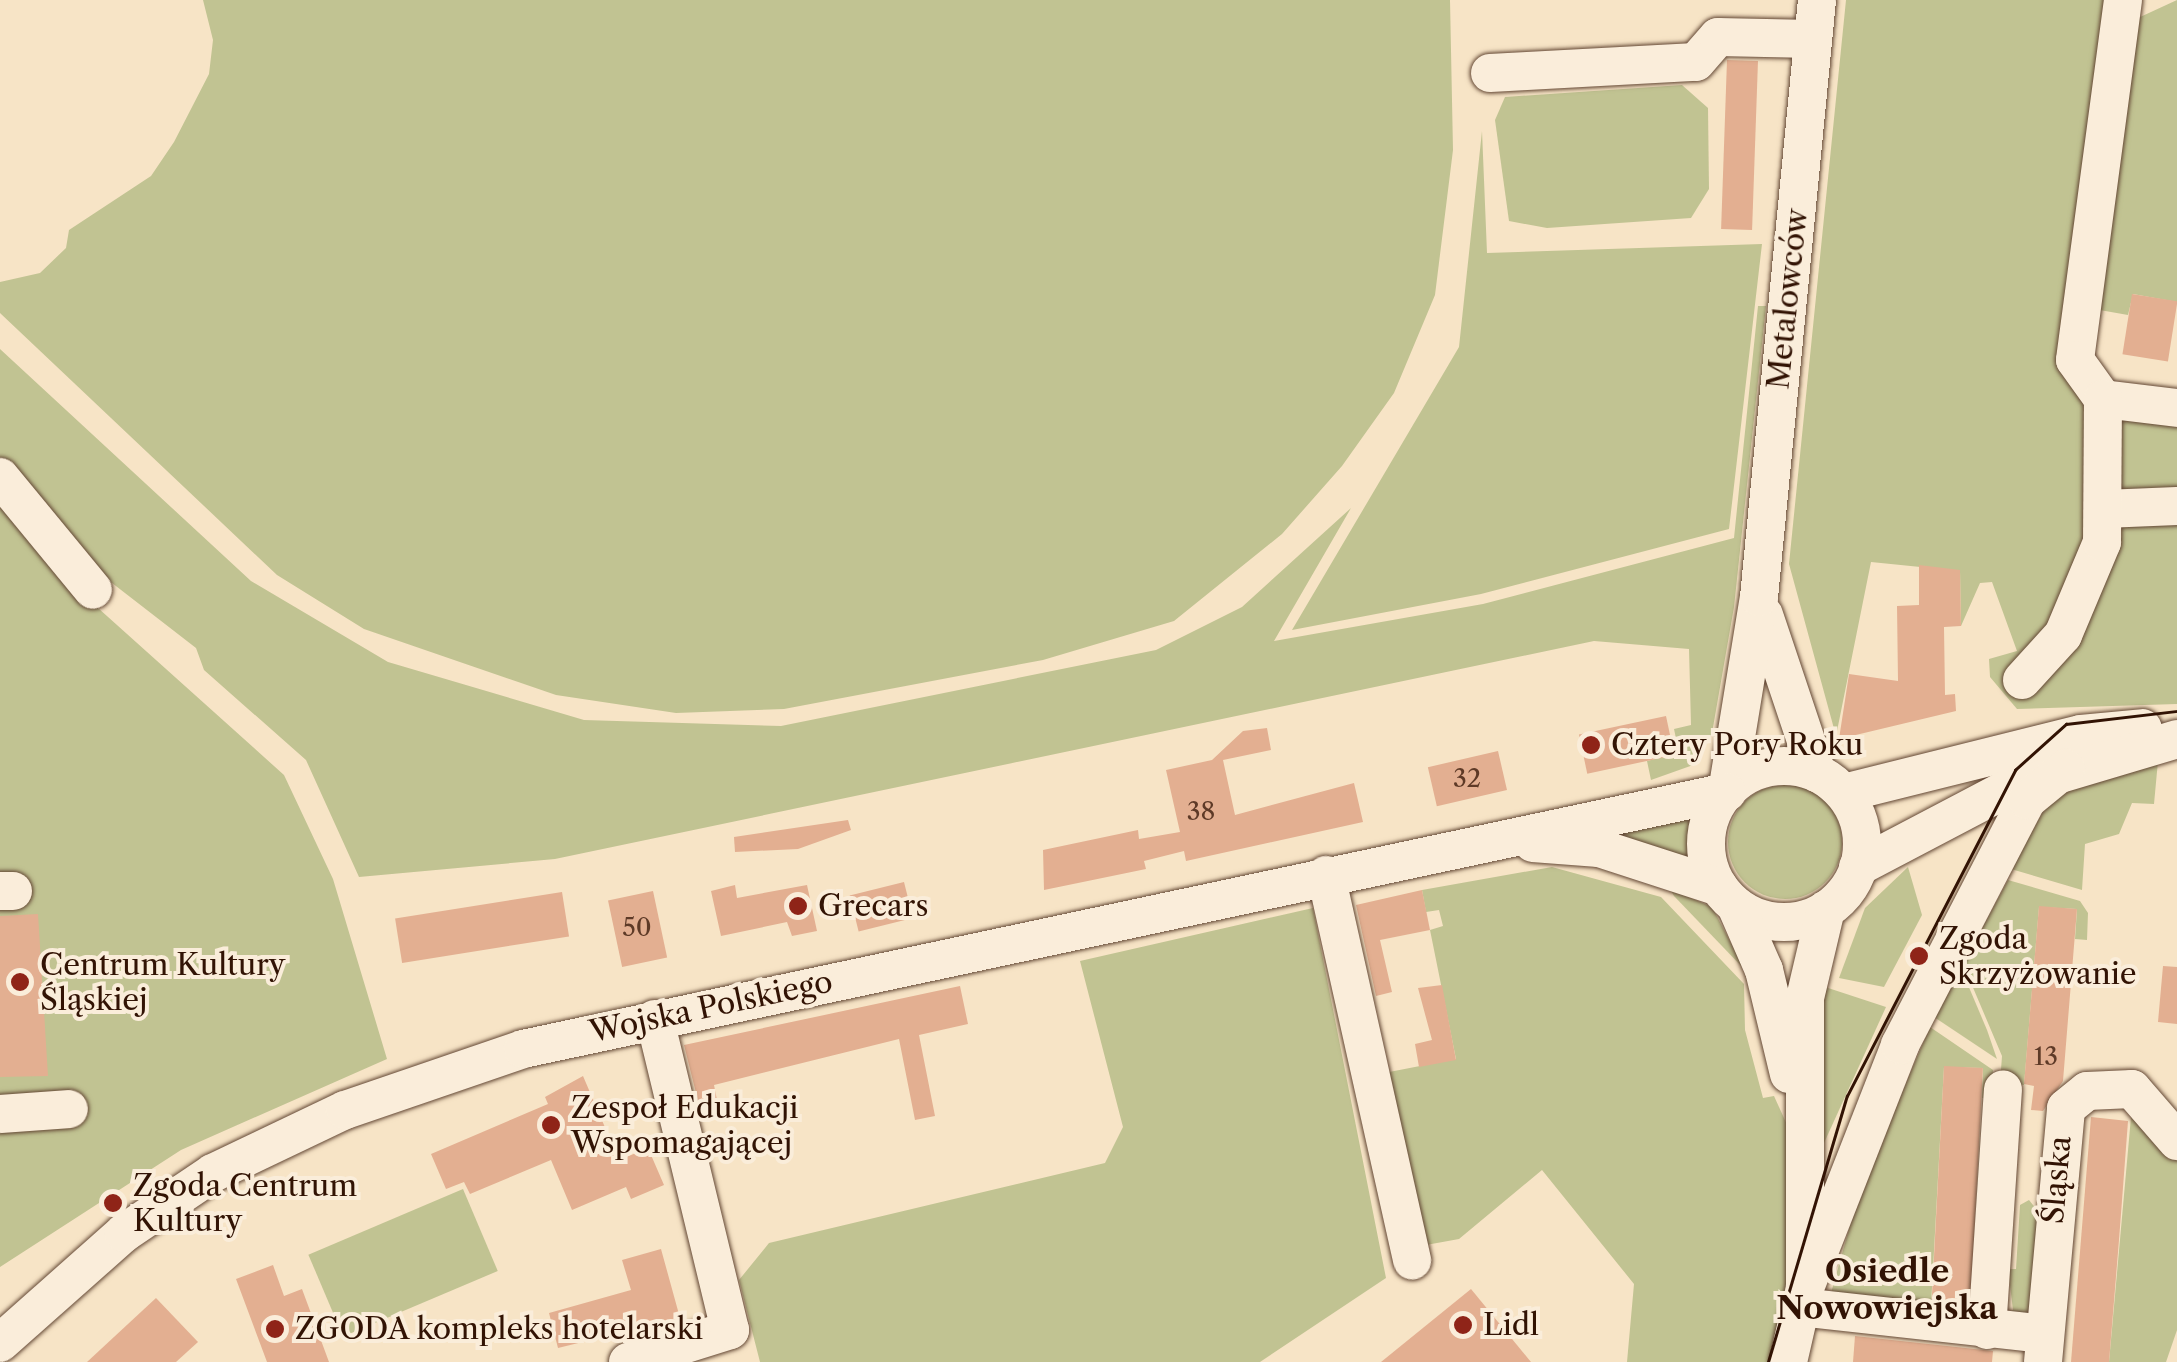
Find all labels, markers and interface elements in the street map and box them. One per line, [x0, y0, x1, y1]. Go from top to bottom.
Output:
street label: Metalowców [1761, 207, 1815, 391]
place label: Cztery Pory Roku [1611, 727, 1865, 763]
marker: Cztery Pory Roku [1580, 734, 1602, 756]
house number: 32 [1453, 764, 1481, 794]
house number: 38 [1187, 797, 1215, 827]
place label: Grecars [818, 888, 928, 924]
marker: Grecars [787, 895, 809, 917]
house number: 50 [622, 913, 652, 943]
place label: Zgoda Skrzyżowanie [1939, 921, 2137, 992]
marker: Zgoda Skrzyżowanie [1908, 945, 1930, 967]
place label: Centrum Kultury Śląskiej [40, 947, 285, 1018]
street label: Wojska Polskiego [586, 964, 836, 1050]
marker: Centrum Kultury Śląskiej [9, 971, 31, 993]
house number: 13 [2034, 1042, 2058, 1072]
place label: Zespoł Edukacji Wspomagającej [571, 1090, 799, 1160]
marker: Zespoł Edukacji Wspomagającej [540, 1114, 562, 1136]
street label: Śląska [2035, 1134, 2079, 1226]
place label: Zgoda Centrum Kultury [133, 1168, 358, 1238]
marker: Zgoda Centrum Kultury [102, 1192, 124, 1214]
district label: Osiedle Nowowiejska [1776, 1253, 1998, 1328]
place label: Lidl [1483, 1307, 1539, 1343]
place label: ZGODA kompleks hotelarski [295, 1311, 704, 1347]
marker: Lidl [1452, 1314, 1474, 1336]
marker: ZGODA kompleks hotelarski [264, 1318, 286, 1340]

